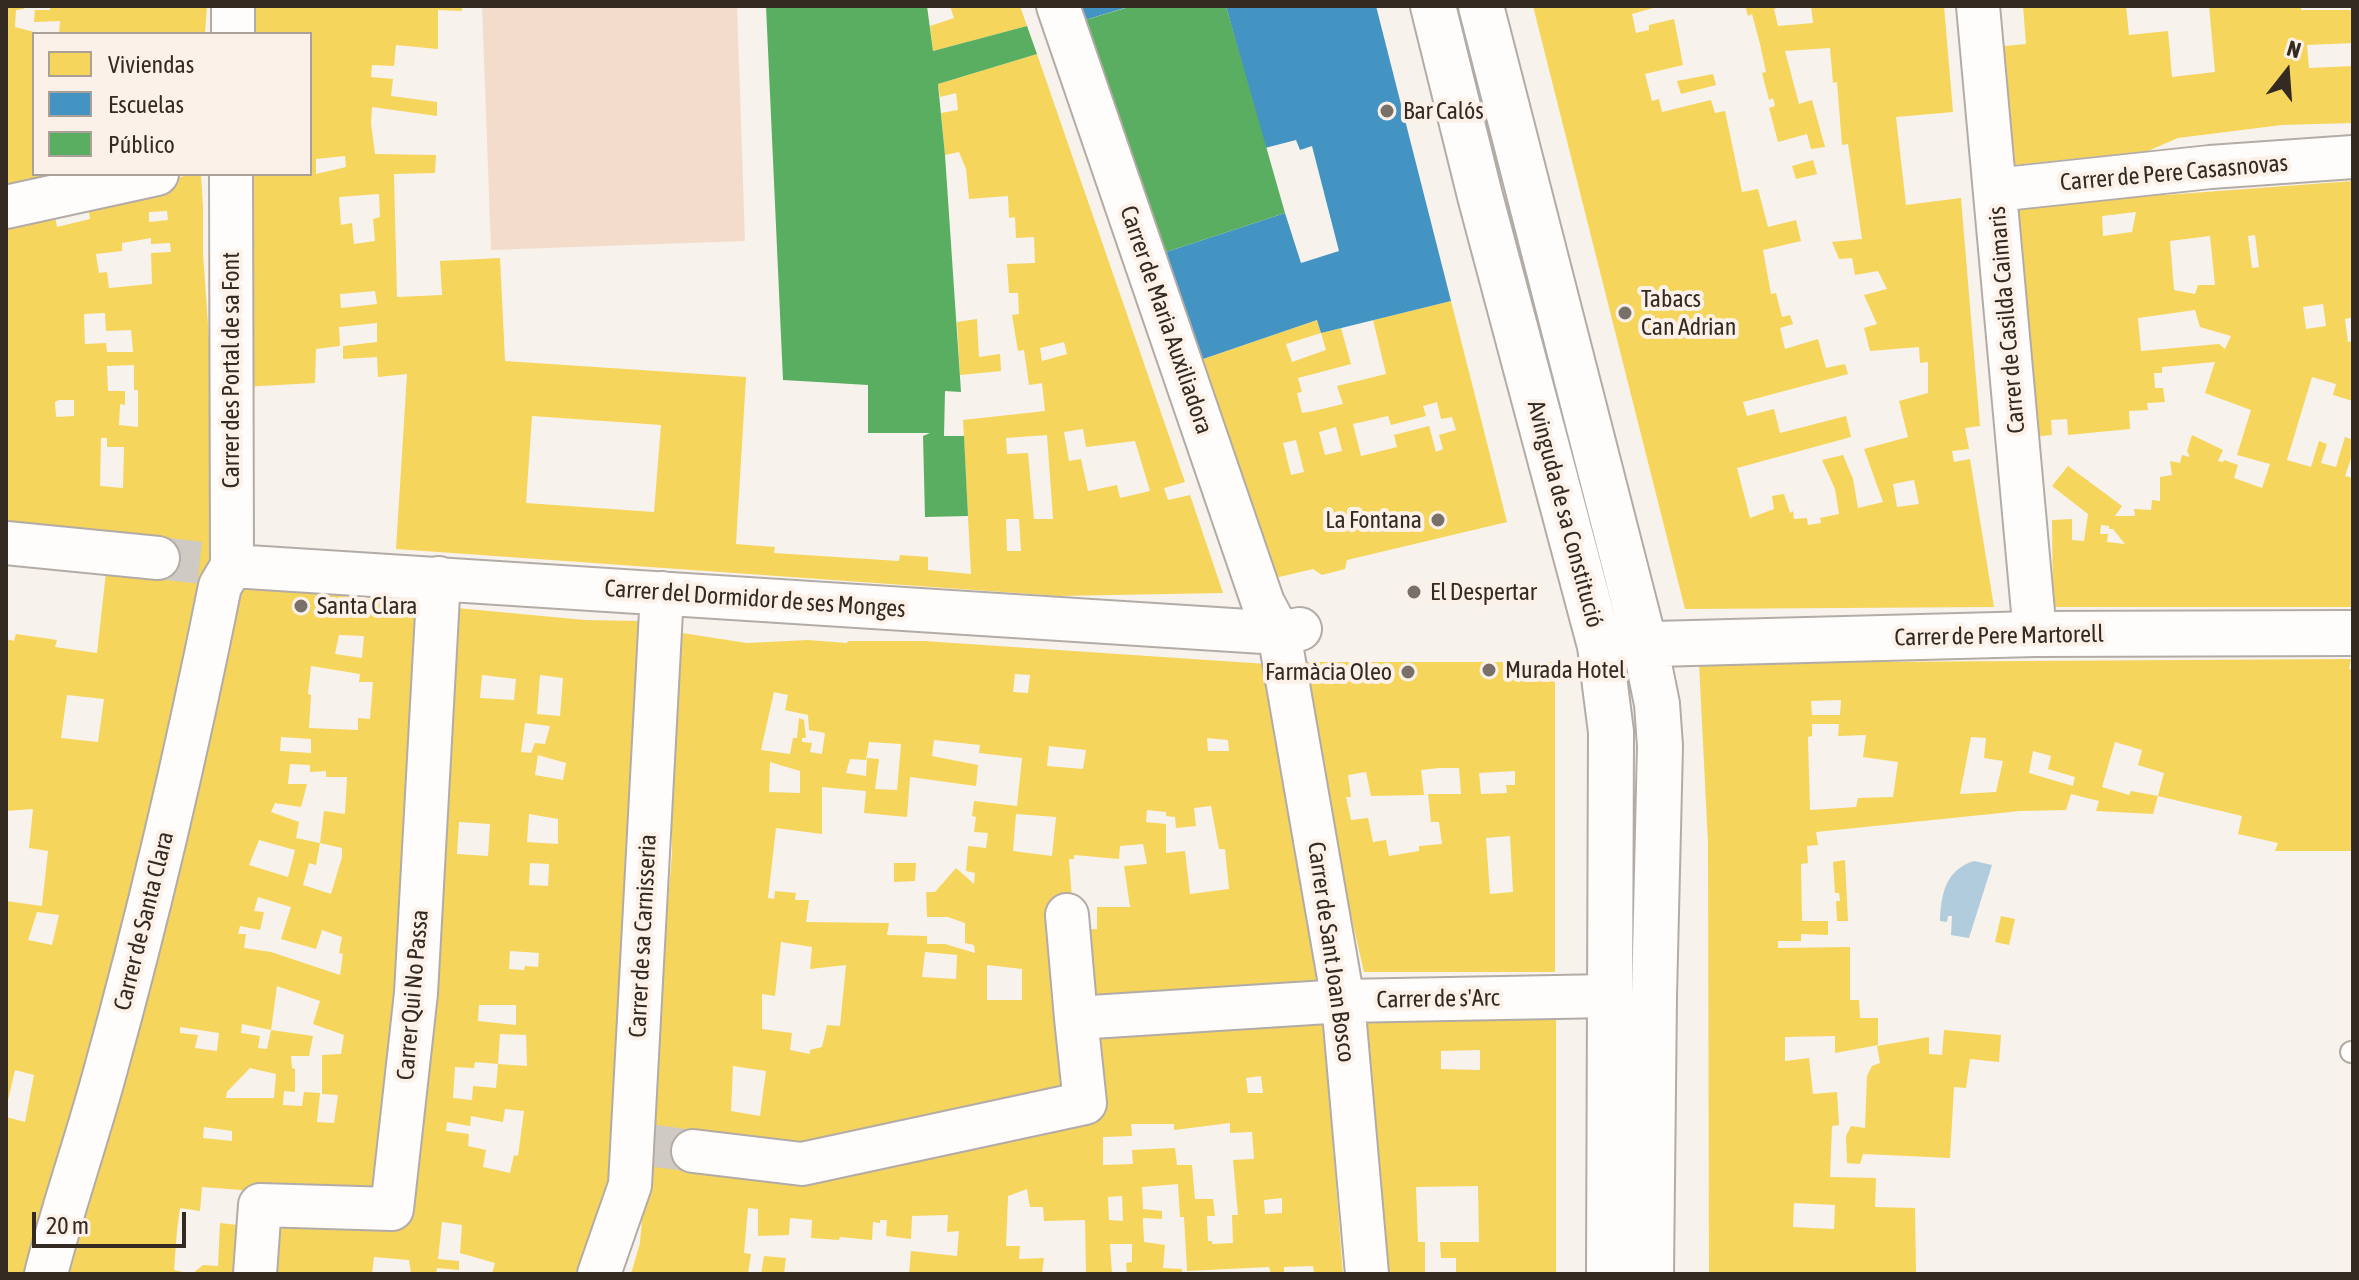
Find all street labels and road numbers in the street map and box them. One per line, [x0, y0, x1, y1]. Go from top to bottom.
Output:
street label: Carrer de Pere Casasnovas [2059, 149, 2289, 197]
street label: Carrer de Maria Auxiliadora [1113, 202, 1219, 438]
street label: Carrer de Casilda Caimaris [1983, 205, 2031, 435]
street label: Carrer des Portal de sa Font [217, 252, 245, 488]
street label: Avinguda de sa Constitució [1521, 397, 1609, 631]
street label: Carrer del Dormidor de ses Monges [603, 574, 907, 624]
street label: Carrer de Pere Martorell [1894, 620, 2104, 652]
street label: Carrer de Santa Clara [108, 829, 180, 1013]
street label: Carrer de sa Carnisseria [623, 834, 663, 1038]
street label: Carrer de Sant Joan Bosco [1301, 840, 1361, 1064]
street label: Carrer Qui No Passa [391, 909, 435, 1081]
street label: Carrer de s'Arc [1376, 984, 1500, 1014]

